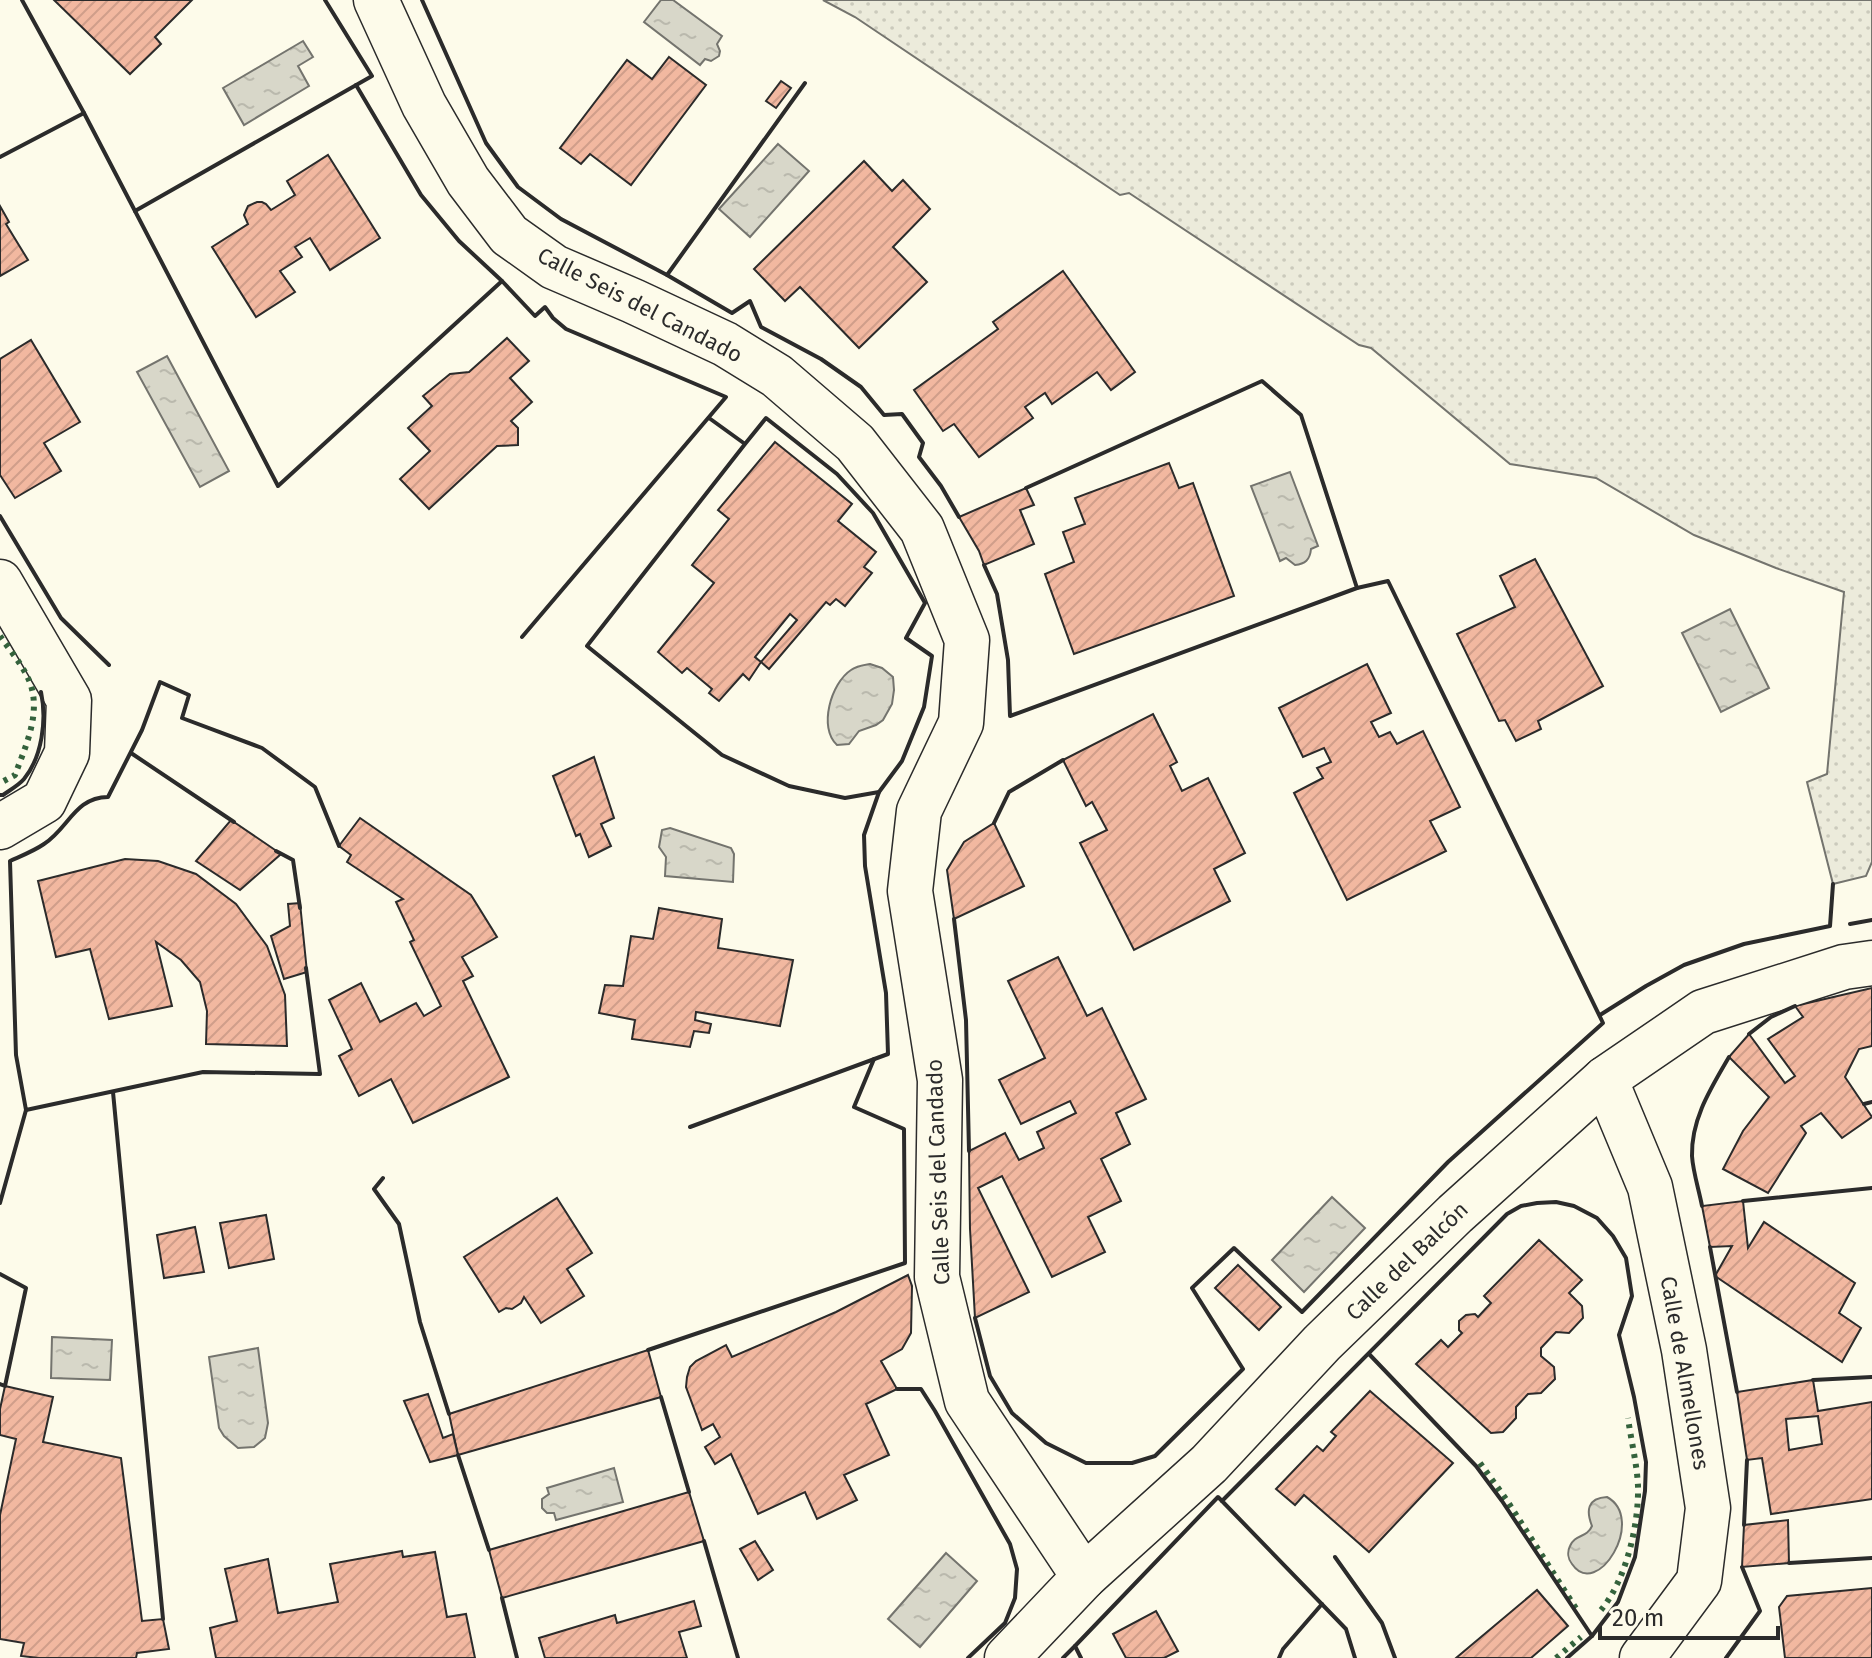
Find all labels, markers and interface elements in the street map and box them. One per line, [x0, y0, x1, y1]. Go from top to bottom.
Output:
street label: Calle Seis del Candado [533, 242, 747, 368]
street label: Calle Seis del Candado [921, 1058, 955, 1286]
street label: Calle del Balcón [1340, 1196, 1474, 1326]
street label: Calle de Almellones [1655, 1274, 1715, 1472]
scale bar [1600, 1590, 1778, 1640]
text: 20 m [1612, 1604, 1664, 1632]

